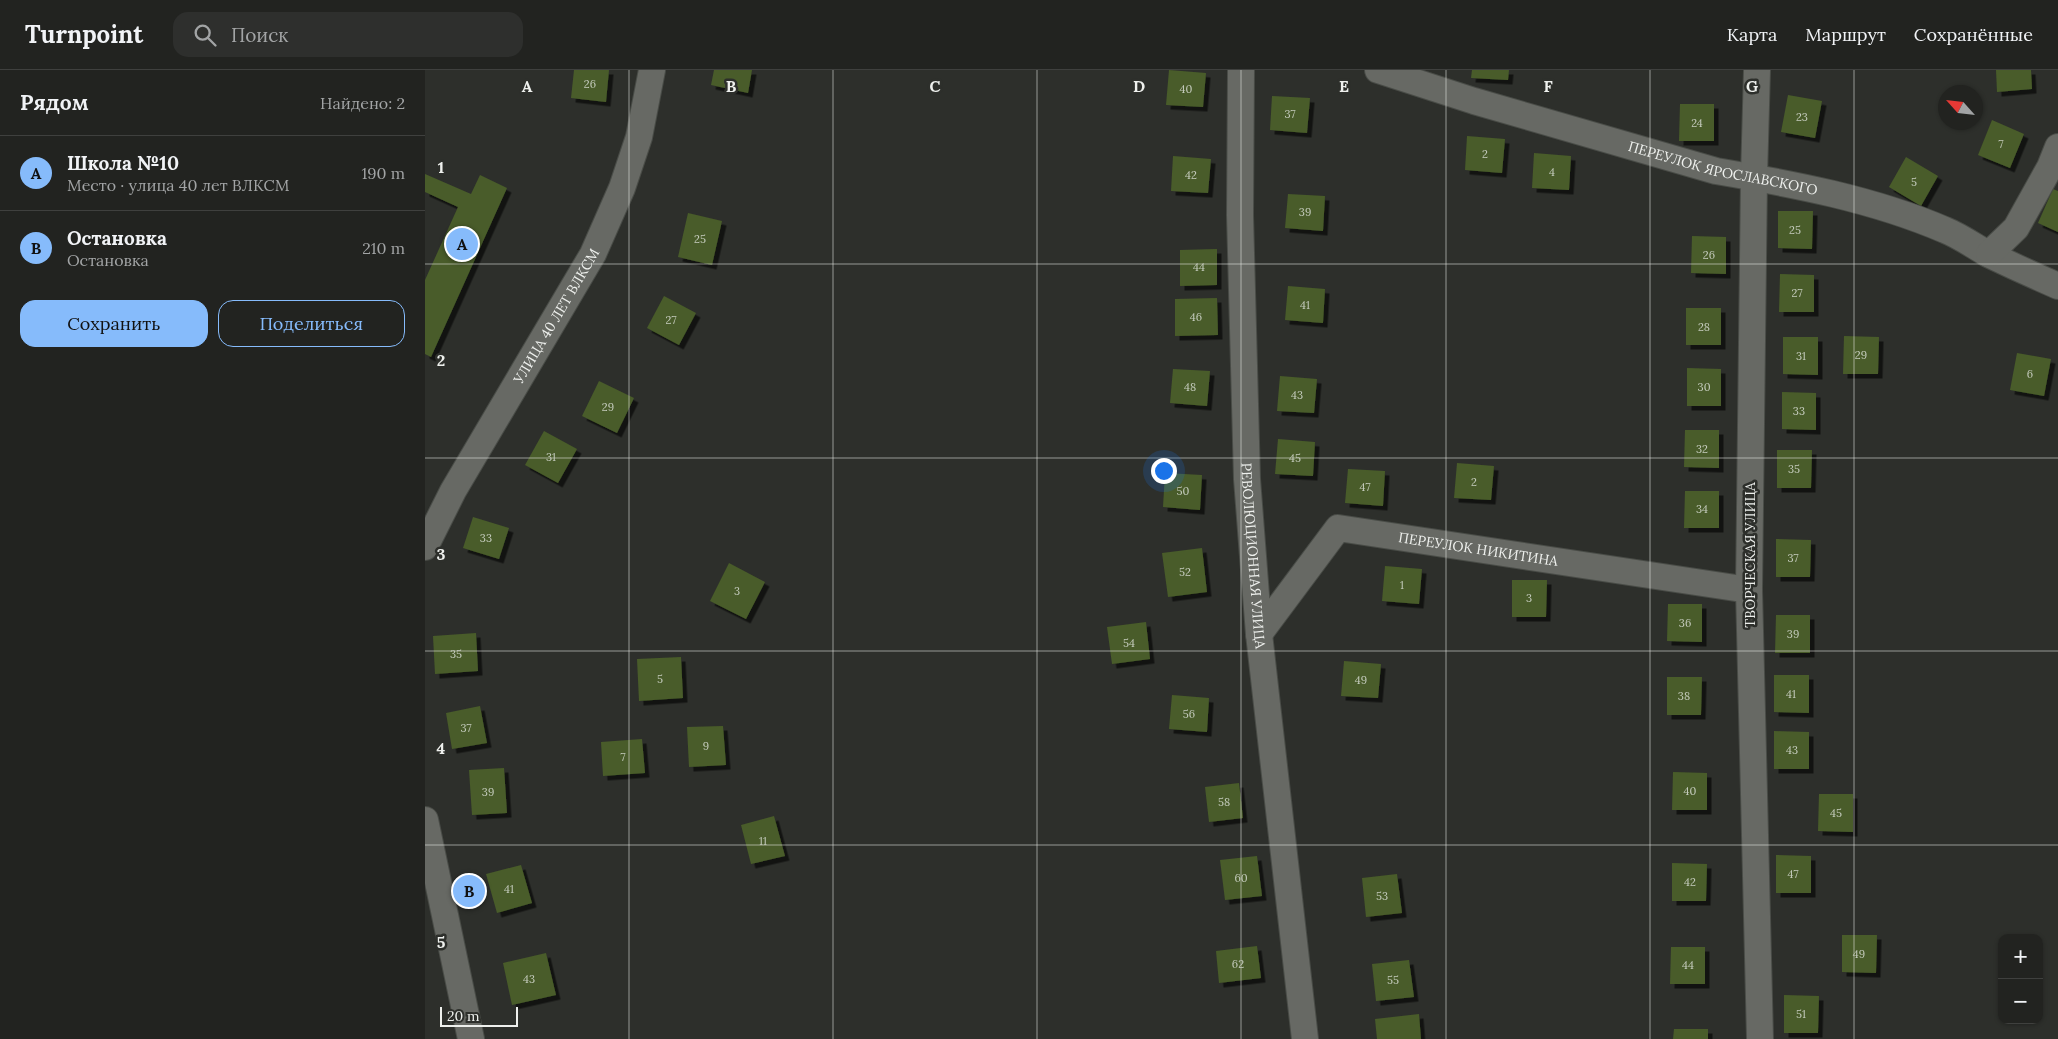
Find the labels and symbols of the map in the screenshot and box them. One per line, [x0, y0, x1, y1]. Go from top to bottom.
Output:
text: A [522, 76, 533, 96]
text: B [726, 76, 737, 96]
text: C [929, 76, 941, 96]
text: D [1133, 76, 1145, 96]
text: E [1339, 76, 1349, 96]
text: F [1543, 76, 1553, 96]
text: G [1746, 76, 1758, 96]
house number: 26 [584, 77, 596, 91]
house number: 40 [1180, 82, 1193, 96]
north arrow [1938, 85, 1983, 130]
house number: 37 [1285, 107, 1295, 121]
house number: 23 [1796, 110, 1808, 124]
house number: 24 [1691, 116, 1703, 130]
street label: ПЕРЕУЛОК ЯРОСЛАВСКОГО [1626, 137, 1819, 199]
house number: 7 [1998, 137, 2004, 151]
house number: 2 [1482, 147, 1488, 161]
text: 1 [438, 157, 444, 177]
house number: 4 [1549, 165, 1555, 179]
house number: 42 [1185, 168, 1197, 182]
house number: 5 [1911, 175, 1917, 189]
house number: 39 [1299, 205, 1311, 219]
house number: 25 [1789, 223, 1801, 237]
pin: A [446, 225, 478, 263]
house number: 25 [694, 232, 706, 246]
street label: УЛИЦА 40 ЛЕТ ВЛКСМ [509, 245, 603, 388]
house number: 26 [1703, 248, 1715, 262]
house number: 44 [1193, 260, 1205, 274]
house number: 27 [1792, 286, 1802, 300]
house number: 41 [1300, 298, 1310, 312]
house number: 46 [1190, 310, 1202, 324]
house number: 27 [666, 313, 676, 327]
house number: 28 [1698, 320, 1710, 334]
house number: 29 [1855, 348, 1867, 362]
house number: 31 [1796, 349, 1806, 363]
text: 2 [437, 350, 445, 370]
house number: 6 [2027, 367, 2033, 381]
house number: 48 [1184, 380, 1196, 394]
house number: 30 [1698, 380, 1711, 394]
house number: 43 [1291, 388, 1303, 402]
house number: 29 [602, 400, 614, 414]
house number: 33 [1793, 404, 1805, 418]
house number: 32 [1696, 442, 1708, 456]
house number: 31 [546, 450, 556, 464]
house number: 45 [1289, 451, 1301, 465]
your location [1151, 458, 1177, 484]
street label: РЕВОЛЮЦИОННАЯ УЛИЦА [1238, 462, 1270, 650]
house number: 35 [1788, 462, 1800, 476]
house number: 2 [1471, 475, 1477, 489]
house number: 47 [1359, 480, 1371, 494]
street label: ТВОРЧЕСКАЯ УЛИЦА [1741, 482, 1759, 628]
house number: 50 [1177, 484, 1190, 498]
house number: 34 [1696, 502, 1708, 516]
street label: ПЕРЕУЛОК НИКИТИНА [1397, 528, 1560, 570]
house number: 33 [480, 531, 492, 545]
text: 3 [437, 544, 446, 564]
house number: 37 [1788, 551, 1798, 565]
house number: 52 [1179, 565, 1191, 579]
house number: 1 [1400, 578, 1404, 592]
house number: 3 [734, 584, 740, 598]
house number: 3 [1526, 591, 1532, 605]
house number: 36 [1679, 616, 1691, 630]
house number: 39 [1787, 627, 1799, 641]
house number: 54 [1123, 636, 1135, 650]
house number: 35 [450, 647, 462, 661]
house number: 5 [657, 672, 663, 686]
house number: 49 [1355, 673, 1367, 687]
house number: 41 [1786, 687, 1796, 701]
house number: 38 [1678, 689, 1690, 703]
house number: 56 [1183, 707, 1195, 721]
house number: 37 [461, 721, 471, 735]
text: 4 [437, 738, 446, 758]
house number: 9 [703, 739, 709, 753]
house number: 43 [1786, 743, 1798, 757]
house number: 7 [620, 750, 626, 764]
house number: 40 [1684, 784, 1697, 798]
house number: 39 [482, 785, 494, 799]
house number: 58 [1218, 795, 1230, 809]
house number: 45 [1830, 806, 1842, 820]
house number: 11 [759, 834, 767, 848]
house number: 47 [1787, 867, 1799, 881]
house number: 60 [1234, 871, 1248, 885]
pin: B [453, 872, 485, 910]
house number: 42 [1684, 875, 1696, 889]
house number: 41 [504, 882, 514, 896]
house number: 53 [1376, 889, 1388, 903]
text: 5 [437, 932, 446, 952]
house number: 49 [1853, 947, 1865, 961]
house number: 62 [1232, 957, 1244, 971]
house number: 44 [1682, 958, 1694, 972]
house number: 43 [523, 972, 535, 986]
house number: 55 [1387, 973, 1399, 987]
scale bar [440, 1004, 517, 1027]
house number: 51 [1796, 1007, 1806, 1021]

